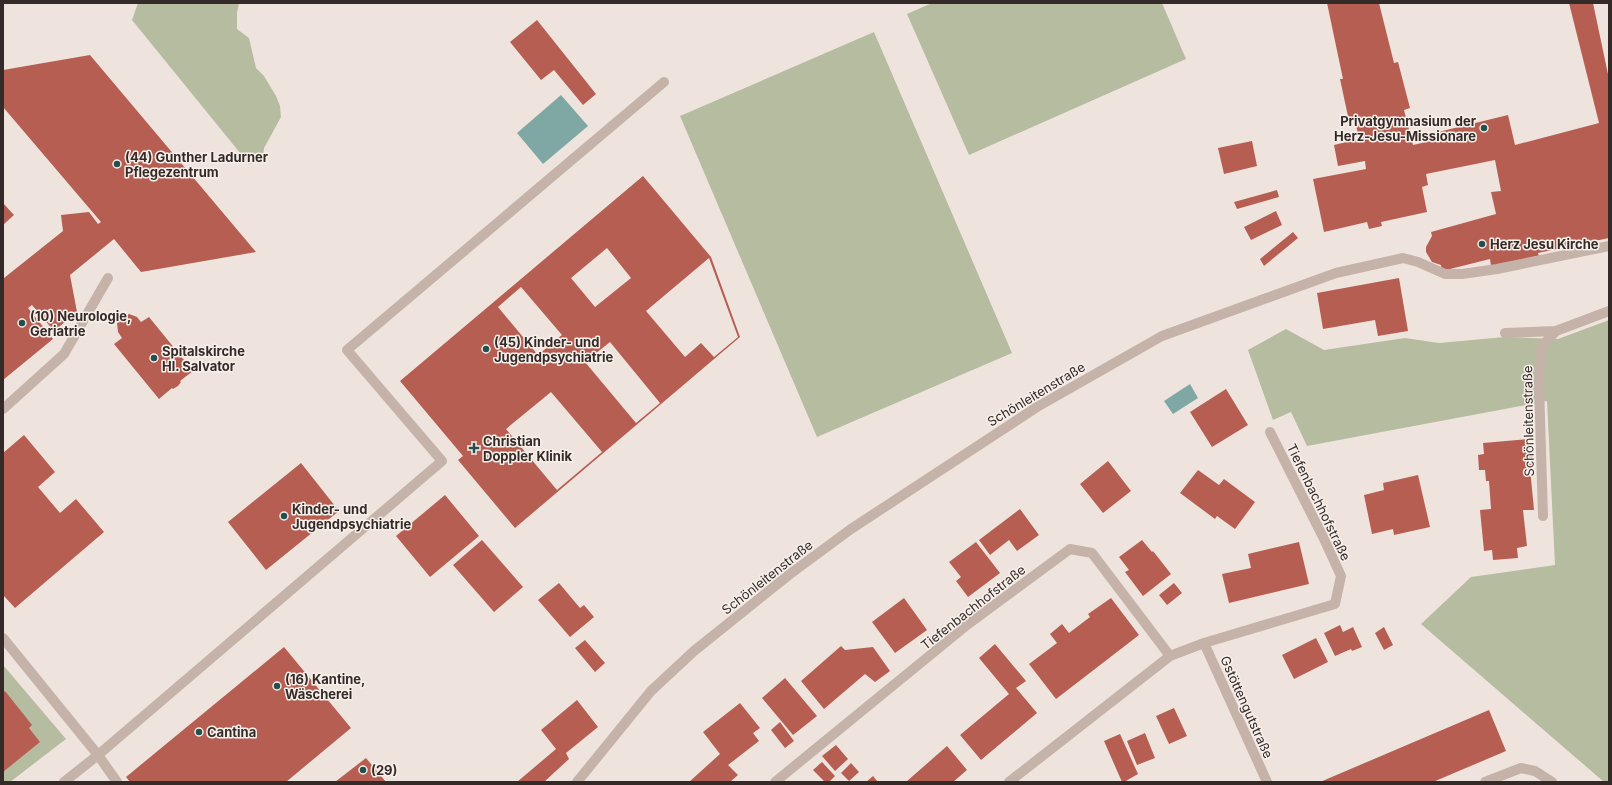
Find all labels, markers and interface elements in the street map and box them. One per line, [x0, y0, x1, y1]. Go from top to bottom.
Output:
place label: Privatgymnasium der Herz-Jesu-Missionare [1334, 113, 1477, 144]
marker: Privatgymnasium der Herz-Jesu-Missionare [1479, 123, 1489, 133]
place label: (44) Gunther Ladurner Pflegezentrum [125, 149, 269, 180]
marker: (44) Gunther Ladurner Pflegezentrum [112, 159, 122, 169]
place label: Herz Jesu Kirche [1490, 236, 1599, 252]
marker: Herz Jesu Kirche [1477, 239, 1487, 249]
place label: (10) Neurologie, Geriatrie [30, 308, 131, 339]
marker: (10) Neurologie, Geriatrie [17, 318, 27, 328]
place label: (45) Kinder- und Jugendpsychiatrie [494, 334, 613, 365]
place label: Spitalskirche Hl. Salvator [162, 343, 245, 374]
marker: (45) Kinder- und Jugendpsychiatrie [481, 344, 491, 354]
marker: Spitalskirche Hl. Salvator [149, 353, 159, 363]
street label: Schönleitenstraße [984, 359, 1088, 429]
street label: Schönleitenstraße [1519, 365, 1537, 477]
place label: Christian Doppler Klinik [483, 433, 572, 464]
street label: Tiefenbachhofstraße [1284, 441, 1354, 563]
marker: Christian Doppler Klinik [468, 442, 480, 454]
place label: Kinder- und Jugendpsychiatrie [292, 501, 411, 532]
marker: Kinder- und Jugendpsychiatrie [279, 511, 289, 521]
street label: Schönleitenstraße [718, 536, 816, 618]
street label: Tiefenbachhofstraße [918, 561, 1028, 653]
street label: Gstöttengutstraße [1217, 653, 1277, 761]
place label: (16) Kantine, Wäscherei [285, 671, 365, 702]
marker: (16) Kantine, Wäscherei [272, 681, 282, 691]
place label: Cantina [207, 724, 256, 740]
marker: Cantina [194, 727, 204, 737]
place label: (29) [371, 762, 397, 778]
marker: (29) [358, 765, 368, 775]

